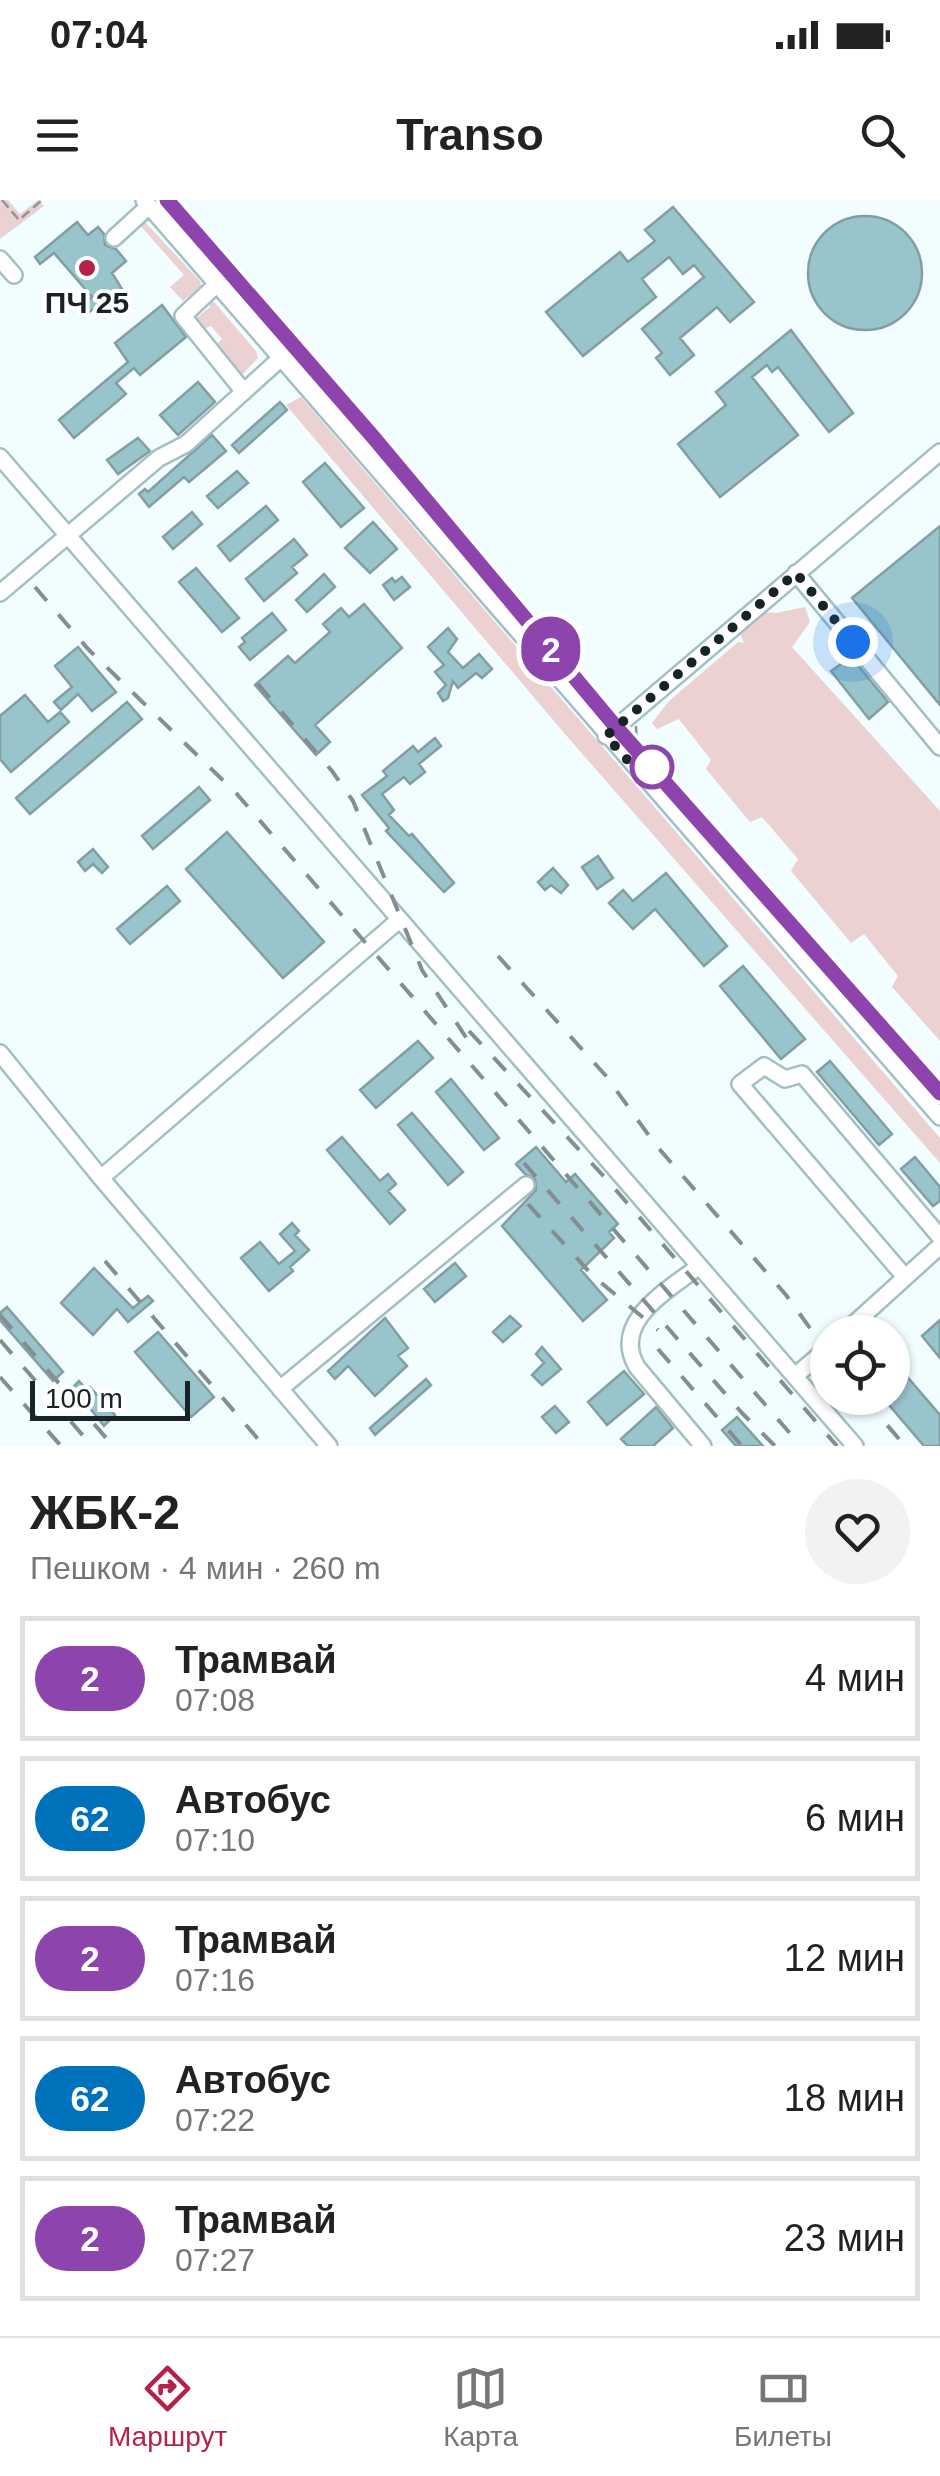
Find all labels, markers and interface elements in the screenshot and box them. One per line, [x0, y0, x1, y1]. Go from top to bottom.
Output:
text: 07:04 [50, 14, 147, 56]
icon: menu [30, 108, 85, 163]
icon: search [855, 108, 910, 163]
text: Transo [396, 109, 544, 160]
marker: ПЧ 25 [76, 257, 98, 279]
place label: ПЧ 25 [45, 286, 129, 319]
line badge: 2 [518, 616, 584, 682]
your location [828, 617, 878, 667]
text: 2 [541, 630, 561, 669]
unlabelled marker [631, 746, 673, 788]
map controls [810, 1315, 910, 1415]
button: locate [810, 1315, 910, 1415]
scale bar [30, 1376, 190, 1420]
text: 100 m [45, 1383, 123, 1414]
button: heart [805, 1479, 910, 1584]
text: ЖБК-2 [30, 1486, 180, 1539]
text: Пешком · 4 мин · 260 m [30, 1550, 381, 1586]
text: Трамвай [175, 1639, 337, 1681]
text: 4 мин [805, 1657, 905, 1699]
text: 2 [80, 1659, 100, 1698]
text: 07:08 [175, 1682, 255, 1718]
text: Автобус [175, 1779, 331, 1821]
text: 6 мин [805, 1797, 905, 1839]
text: 62 [71, 1799, 109, 1838]
text: 07:10 [175, 1822, 255, 1858]
text: Трамвай [175, 1919, 337, 1961]
text: 12 мин [784, 1937, 905, 1979]
text: 2 [80, 1939, 100, 1978]
text: 07:16 [175, 1962, 255, 1998]
text: Автобус [175, 2059, 331, 2101]
text: 18 мин [784, 2077, 905, 2119]
text: 62 [71, 2079, 109, 2118]
text: 07:22 [175, 2102, 255, 2138]
text: Трамвай [175, 2199, 337, 2241]
text: 23 мин [784, 2217, 905, 2259]
text: 2 [80, 2219, 100, 2258]
text: 07:27 [175, 2242, 255, 2278]
tab: Маршрут [108, 2361, 227, 2453]
tab: Карта [443, 2361, 518, 2453]
tab: Билеты [734, 2361, 832, 2453]

